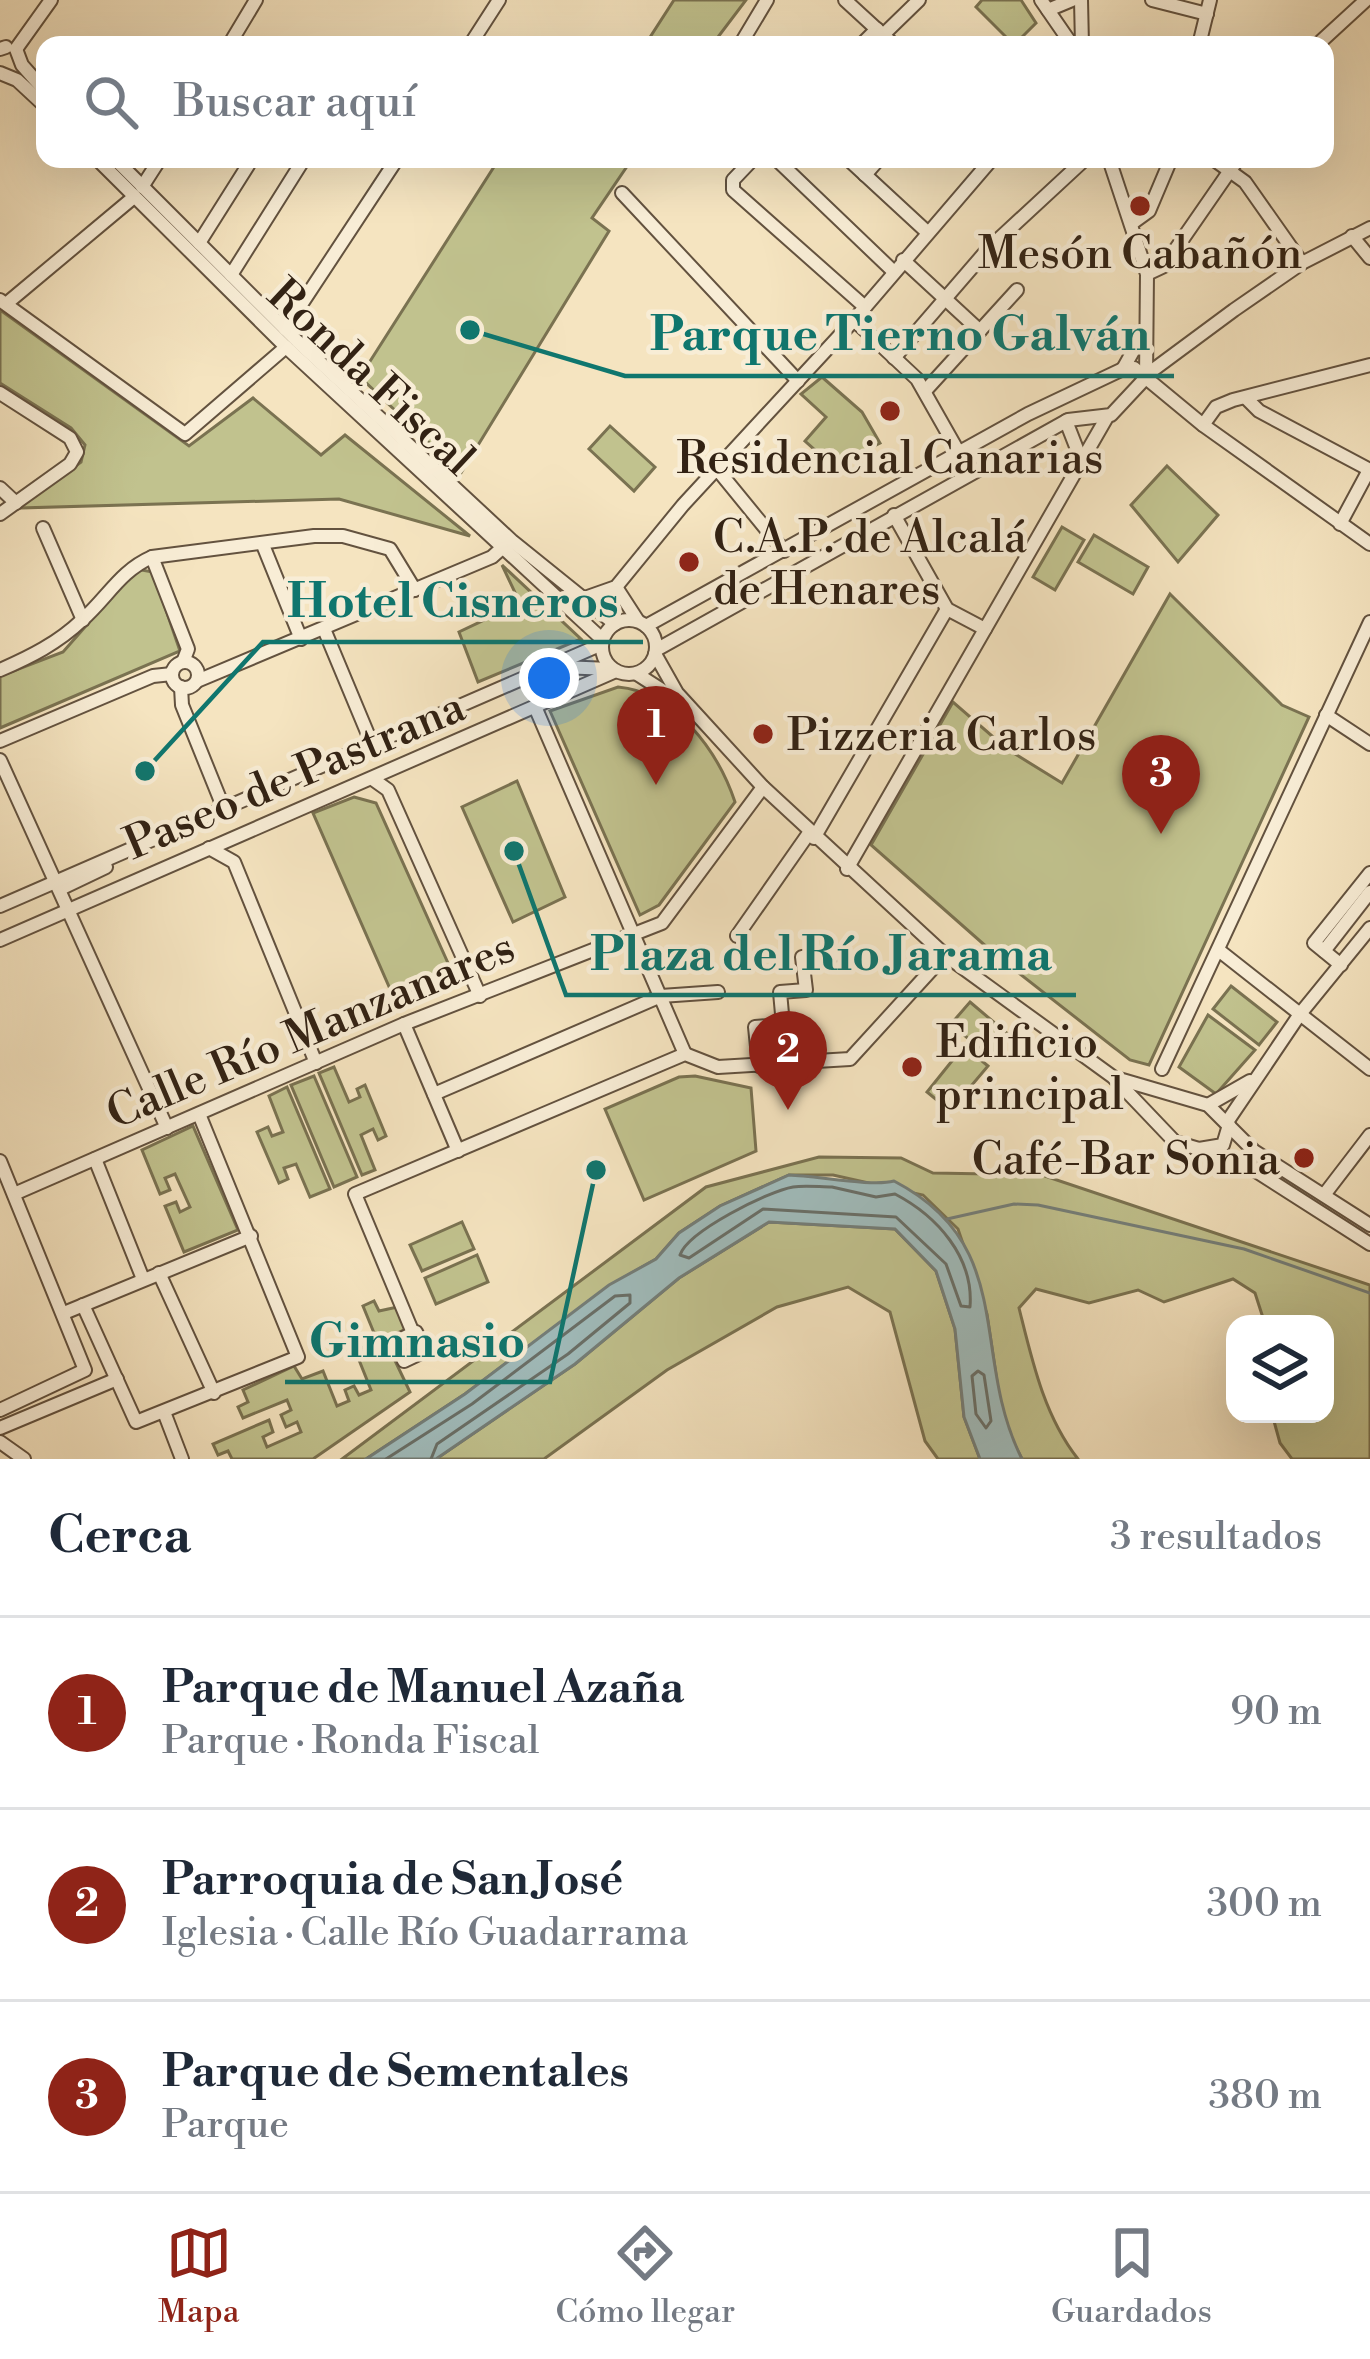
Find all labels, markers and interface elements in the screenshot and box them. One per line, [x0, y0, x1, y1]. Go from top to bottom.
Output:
search box [36, 36, 1334, 168]
icon: search [78, 69, 144, 135]
text: Buscar aquí [174, 74, 416, 131]
marker: Mesón Cabañón [1127, 193, 1153, 219]
place label: Mesón Cabañón [978, 226, 1302, 283]
street label: Ronda Fiscal [255, 267, 486, 488]
callout: Parque Tierno Galván [625, 292, 1174, 376]
text: Parque Tierno Galván [650, 306, 1150, 366]
marker: Residencial Canarias [877, 398, 903, 424]
place label: Residencial Canarias [676, 431, 1104, 488]
place label: C.A.P. de Alcalá de Henares [713, 510, 1027, 619]
marker: C.A.P. de Alcalá de Henares [676, 549, 702, 575]
callout: Hotel Cisneros [263, 558, 643, 642]
text: Hotel Cisneros [287, 573, 619, 633]
your location [519, 648, 579, 708]
street label: Paseo de Pastrana [116, 679, 474, 874]
pin: 1 [617, 686, 695, 785]
place label: Pizzeria Carlos [787, 708, 1097, 765]
marker: Pizzeria Carlos [750, 721, 776, 747]
pin: 3 [1122, 735, 1200, 834]
callout: Plaza del Río Jarama [566, 911, 1076, 995]
street label: Calle Río Manzanares [98, 920, 524, 1143]
text: Plaza del Río Jarama [590, 926, 1053, 986]
pin: 2 [749, 1011, 827, 1110]
place label: Edificio principal [936, 1015, 1124, 1124]
marker: Edificio principal [899, 1054, 925, 1080]
place label: Café-Bar Sonia [972, 1132, 1280, 1189]
marker: Café-Bar Sonia [1291, 1145, 1317, 1171]
callout: Gimnasio [285, 1298, 550, 1382]
text: Gimnasio [309, 1313, 525, 1373]
map controls [1226, 1315, 1334, 1423]
button: layers [1226, 1315, 1334, 1423]
text: Cerca [48, 1505, 191, 1569]
text: 3 resultados [1110, 1513, 1322, 1562]
text: Parque de Manuel Azaña [162, 1660, 684, 1717]
text: 1 [78, 1688, 96, 1737]
text: 90 m [1230, 1688, 1322, 1737]
text: Parque · Ronda Fiscal [162, 1717, 539, 1766]
text: Parroquia de San José [162, 1852, 623, 1909]
text: 2 [75, 1880, 99, 1929]
text: 300 m [1207, 1880, 1322, 1929]
text: Iglesia · Calle Río Guadarrama [162, 1909, 688, 1958]
text: Parque de Sementales [162, 2044, 629, 2101]
text: 3 [75, 2072, 99, 2121]
text: 380 m [1209, 2072, 1322, 2121]
text: Parque [162, 2101, 289, 2150]
tab: Mapa [158, 2220, 240, 2333]
tab: Cómo llegar [555, 2220, 735, 2333]
tab: Guardados [1051, 2220, 1212, 2333]

